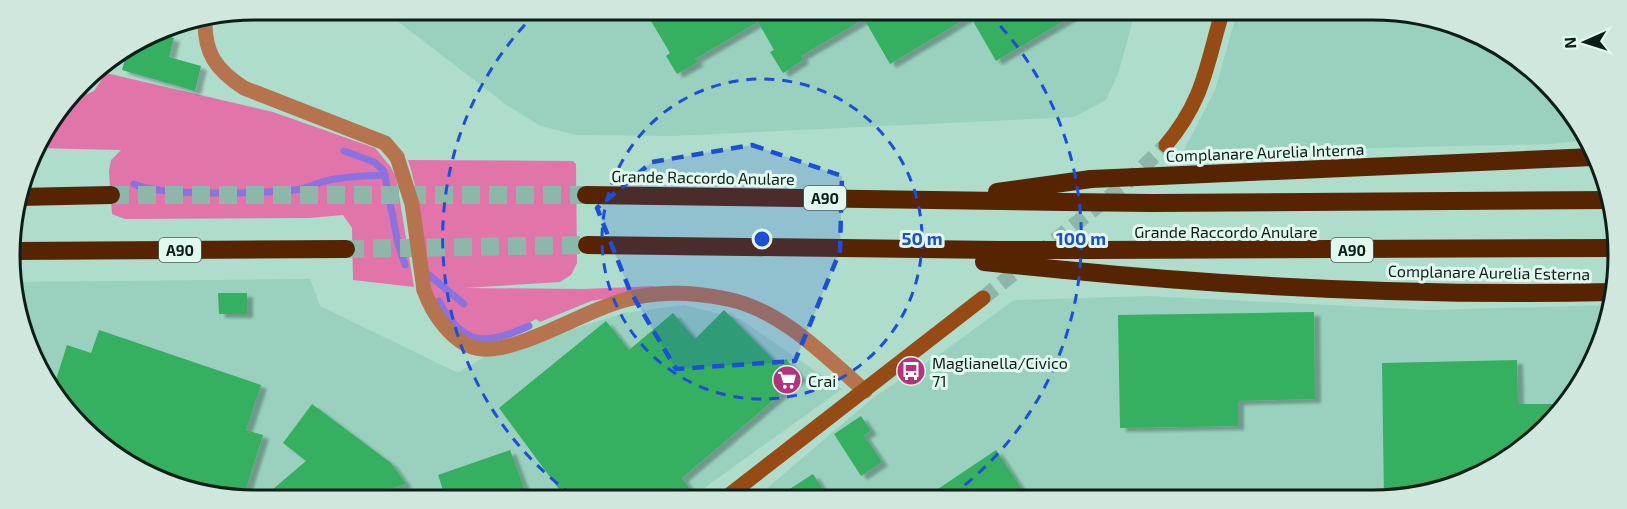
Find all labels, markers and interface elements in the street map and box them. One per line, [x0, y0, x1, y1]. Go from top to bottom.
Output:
north arrow [1555, 12, 1615, 72]
text: N [1560, 37, 1579, 49]
street label: Complanare Aurelia Interna [1165, 139, 1365, 165]
street label: Grande Raccordo Anulare [611, 166, 795, 188]
road number: A90 [804, 186, 846, 210]
street label: Grande Raccordo Anulare [1134, 222, 1318, 241]
text: 50 m [901, 227, 943, 249]
text: 100 m [1056, 227, 1106, 249]
centre of rings [752, 229, 772, 249]
road number: A90 [159, 238, 201, 262]
road number: A90 [1331, 238, 1373, 262]
street label: Complanare Aurelia Esterna [1388, 261, 1590, 283]
place label: Maglianella/Civico 71 [932, 353, 1068, 390]
bus stop icon: Maglianella/Civico 71 [895, 355, 927, 387]
supermarket icon: Crai [771, 364, 803, 396]
place label: Crai [808, 371, 836, 390]

